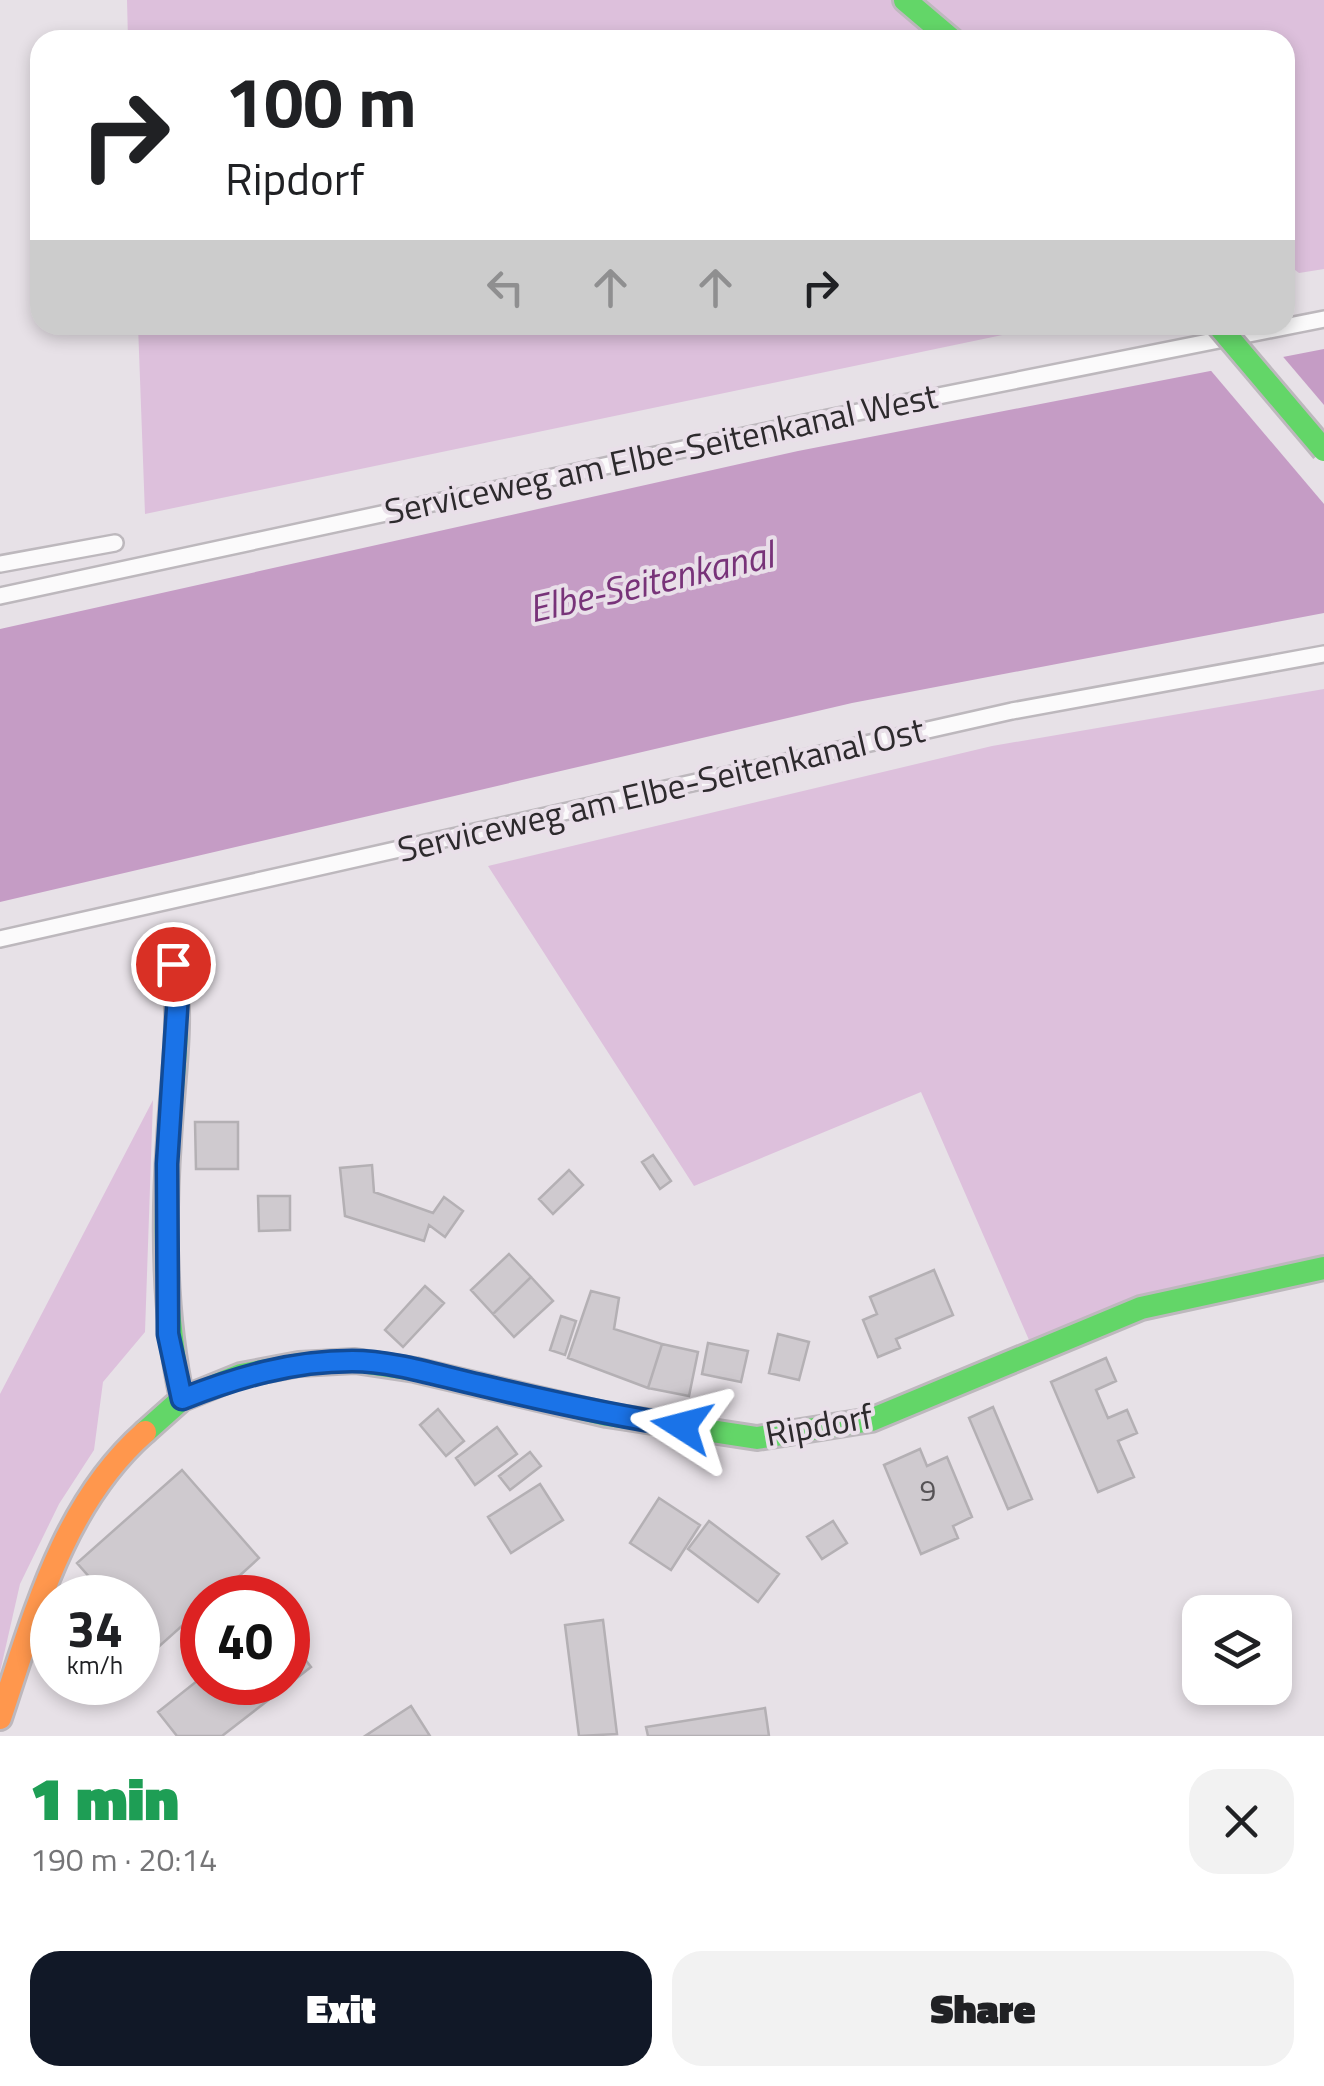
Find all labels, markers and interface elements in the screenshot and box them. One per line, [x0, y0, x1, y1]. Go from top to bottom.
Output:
text: 100 m [225, 48, 417, 154]
icon: right [60, 70, 190, 200]
text: Ripdorf [225, 144, 364, 212]
icon: left [478, 260, 533, 315]
icon: ahead [583, 260, 638, 315]
icon: ahead [688, 260, 743, 315]
icon: right [793, 260, 848, 315]
street label: Serviceweg am Elbe-Seitenkanal West [379, 368, 942, 538]
water label: Elbe-Seitenkanal [523, 524, 783, 637]
street label: Serviceweg am Elbe-Seitenkanal Ost [392, 702, 929, 876]
pin [131, 922, 216, 1007]
icon: arrive [146, 937, 201, 992]
position arrow [630, 1374, 734, 1478]
street label: Ripdorf [761, 1388, 877, 1460]
house number: 9 [920, 1467, 936, 1513]
speed limit sign: 40 [180, 1575, 310, 1705]
text: 34 [67, 1590, 123, 1666]
map controls [1182, 1595, 1292, 1705]
button: layers [1182, 1595, 1292, 1705]
text: km/h [67, 1646, 123, 1684]
text: 1 min [30, 1752, 179, 1843]
button: close [1189, 1769, 1294, 1874]
text: 190 m · 20:14 [30, 1835, 217, 1883]
button: Exit [30, 1951, 652, 2066]
button: Share [672, 1951, 1294, 2066]

